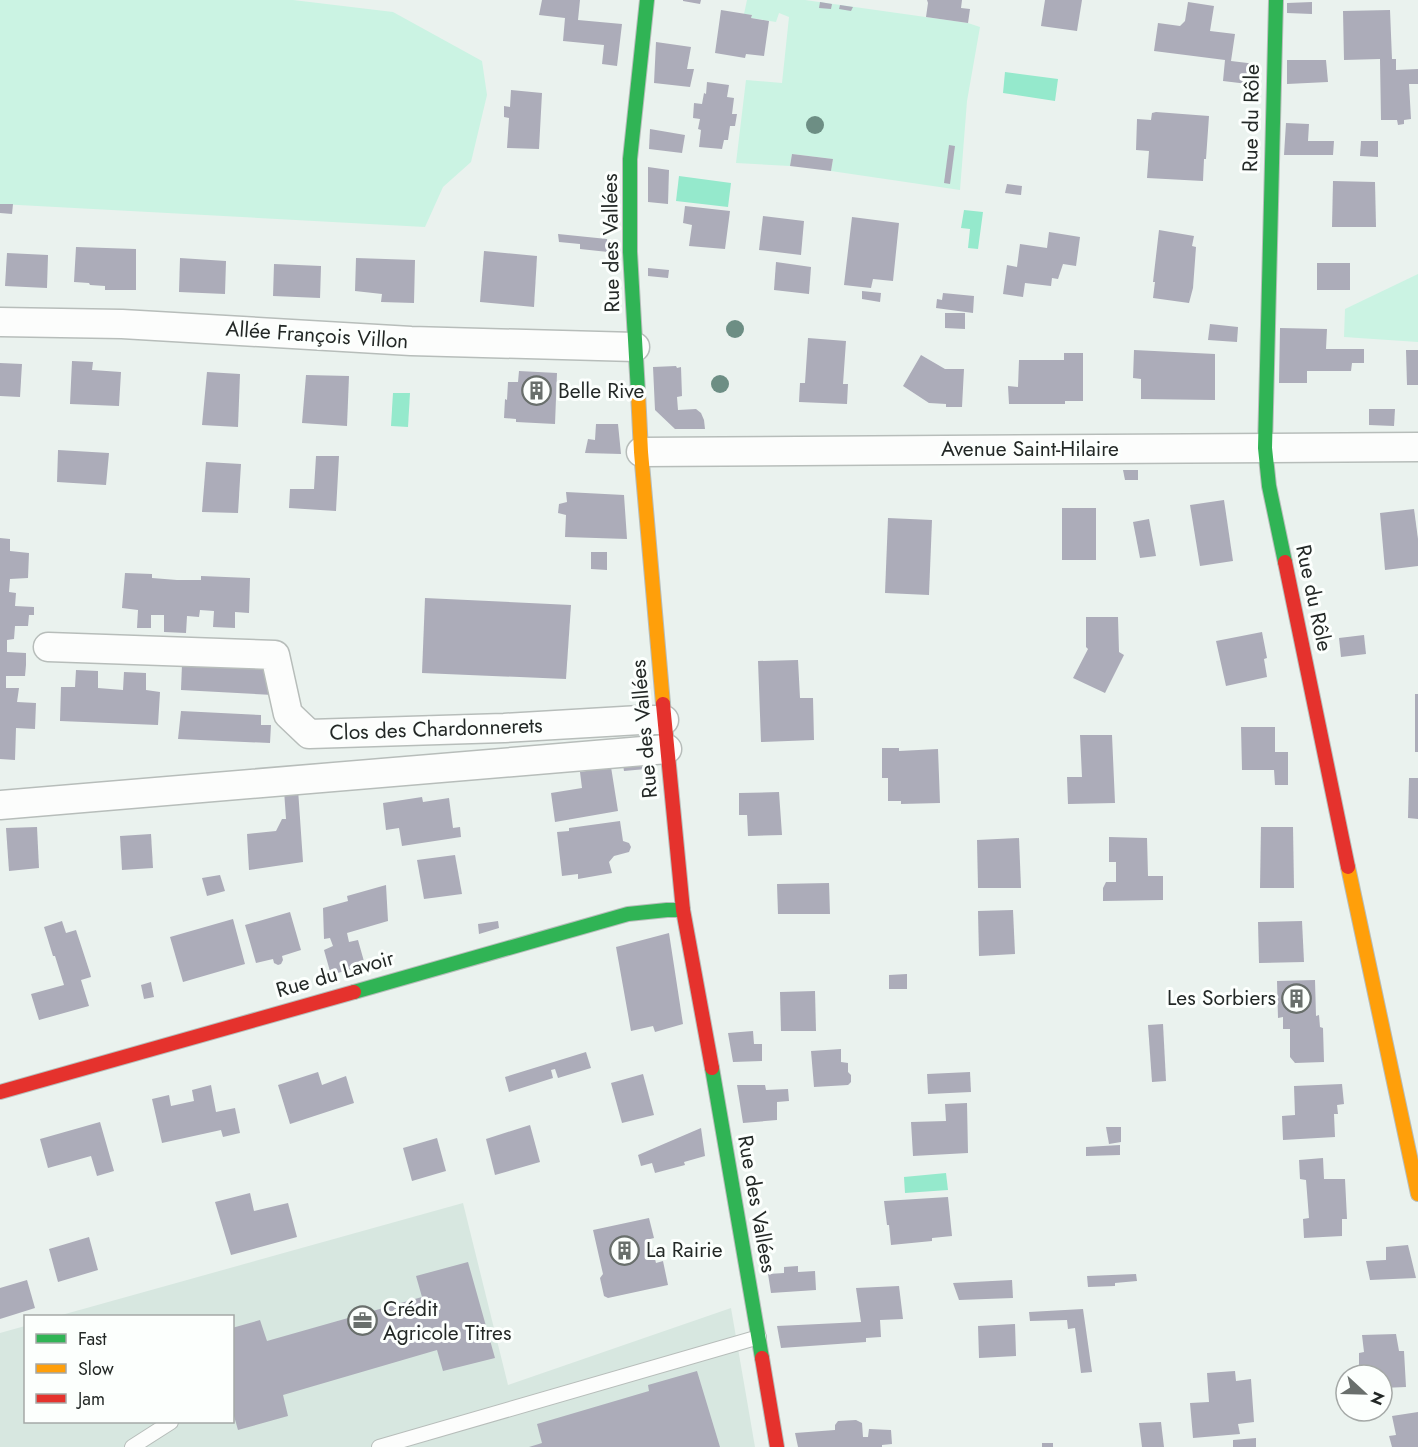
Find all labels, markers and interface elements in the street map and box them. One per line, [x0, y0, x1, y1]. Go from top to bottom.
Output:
street label: Rue du Rôle [1235, 64, 1267, 172]
street label: Rue des Vallées [595, 173, 627, 313]
street label: Allée François Villon [225, 314, 409, 356]
building icon: Belle Rive [521, 375, 553, 407]
place label: Belle Rive [558, 376, 644, 406]
street label: Avenue Saint-Hilaire [941, 434, 1119, 464]
street label: Rue du Rôle [1288, 542, 1340, 654]
street label: Rue des Vallées [623, 658, 665, 800]
street label: Clos des Chardonnerets [329, 710, 543, 748]
street label: Rue du Lavoir [272, 943, 398, 1005]
building icon: Les Sorbiers [1281, 982, 1313, 1014]
place label: Les Sorbiers [1167, 983, 1276, 1013]
street label: Rue des Vallées [730, 1133, 784, 1275]
building icon: La Rairie [609, 1234, 641, 1266]
place label: La Rairie [646, 1235, 723, 1265]
place label: Crédit Agricole Titres [383, 1294, 511, 1348]
office icon: Crédit Agricole Titres [346, 1305, 378, 1337]
legend [24, 1315, 234, 1423]
text: Fast [78, 1326, 107, 1352]
text: Slow [78, 1356, 115, 1382]
north arrow [1334, 1363, 1394, 1423]
text: Jam [76, 1386, 105, 1412]
text: N [1364, 1388, 1390, 1409]

